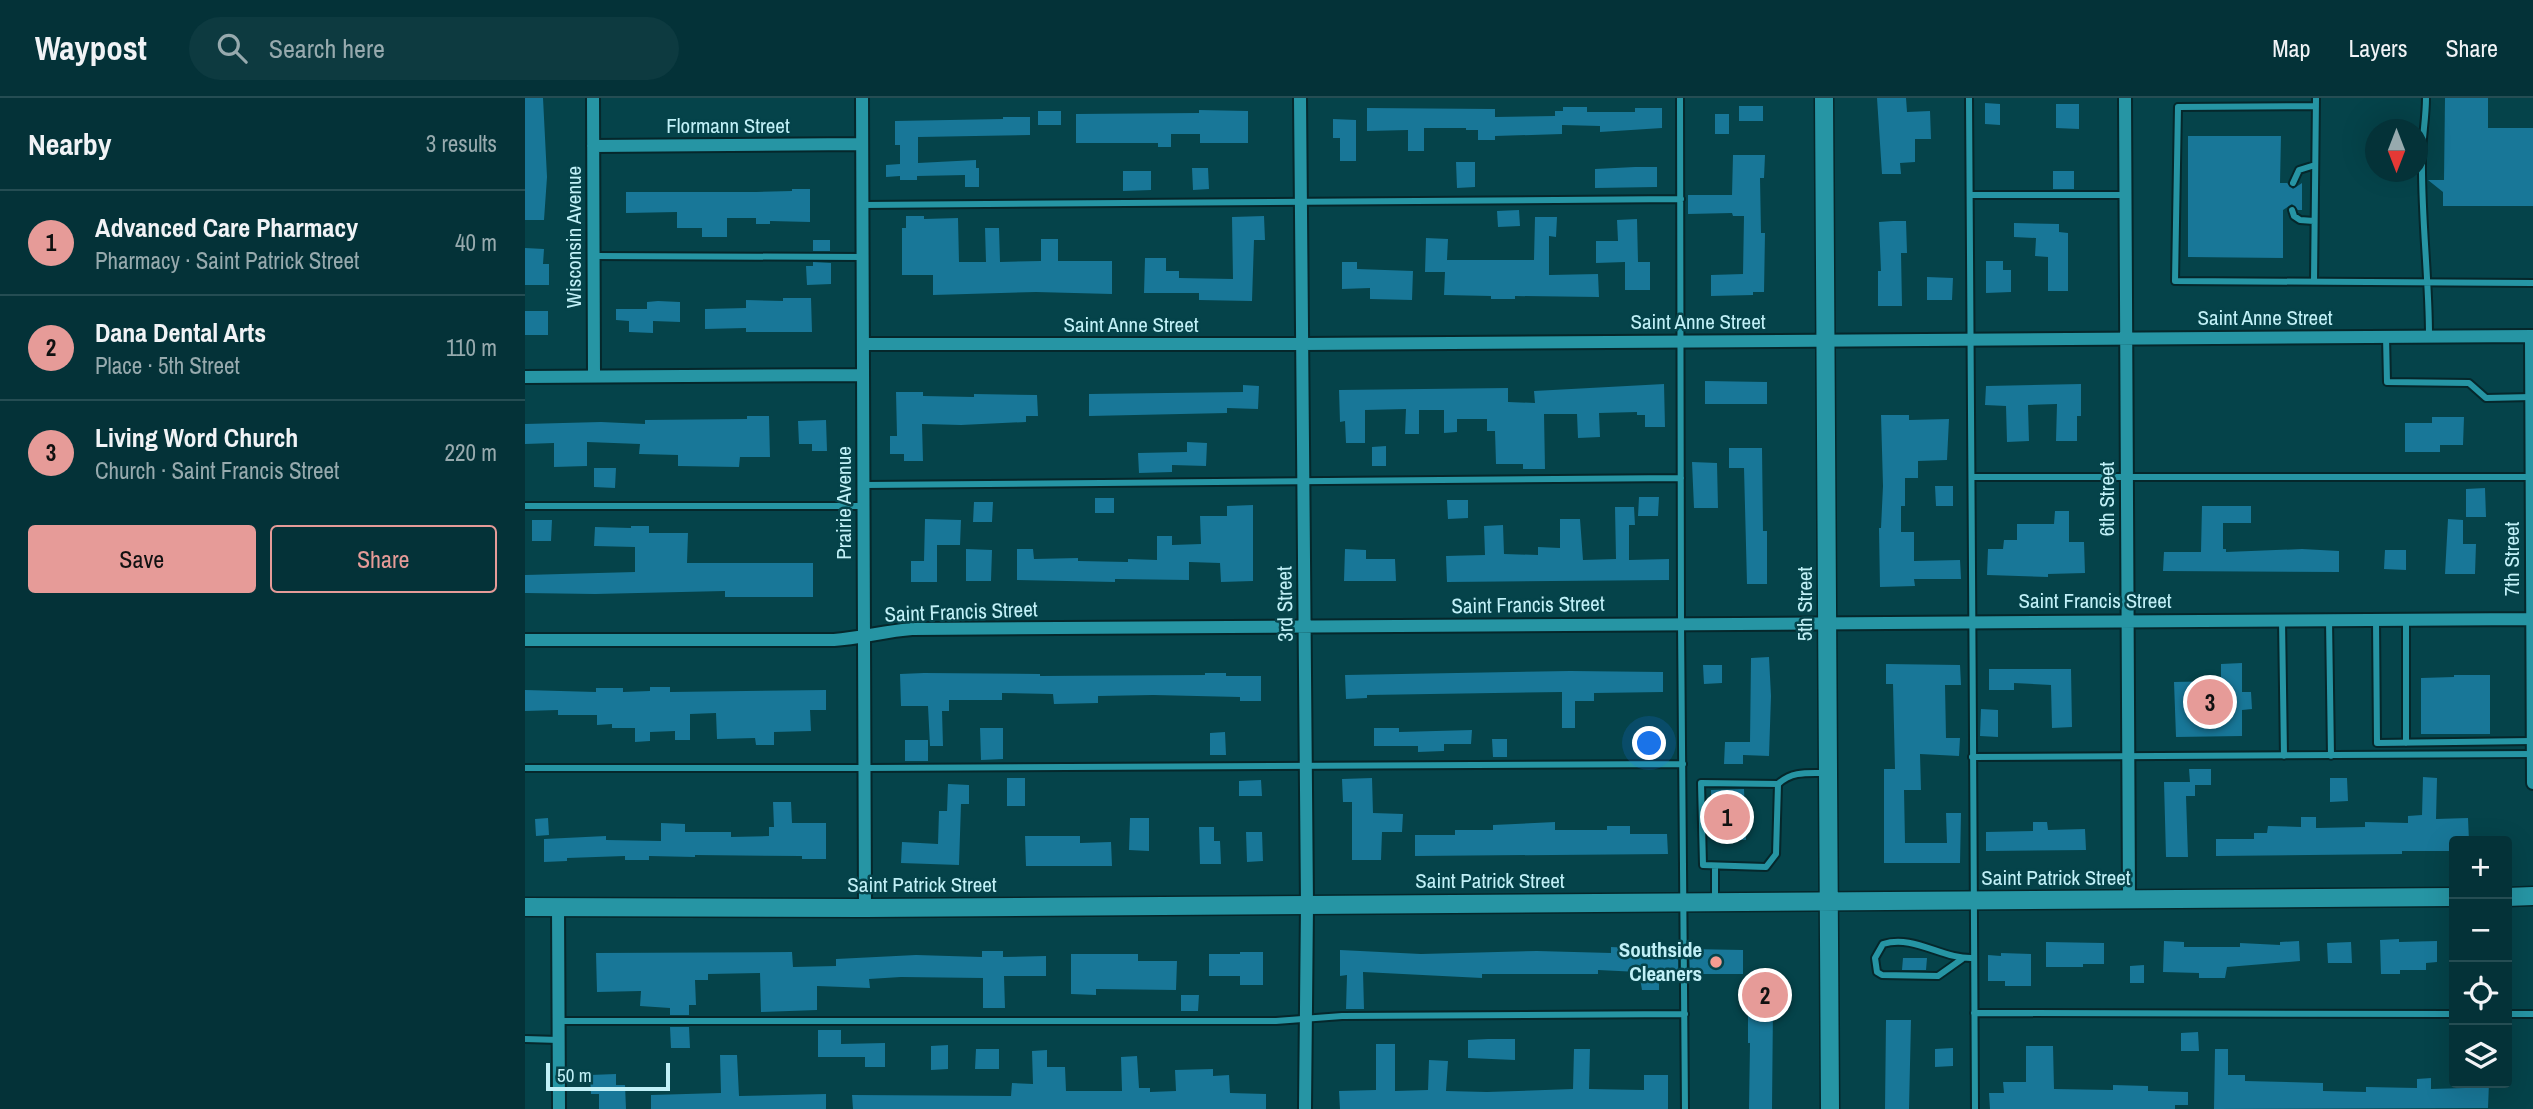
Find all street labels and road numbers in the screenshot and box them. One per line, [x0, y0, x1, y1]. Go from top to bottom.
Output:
street label: Flormann Street [666, 111, 790, 140]
street label: Wisconsin Avenue [559, 166, 588, 308]
street label: Saint Anne Street [2197, 303, 2333, 332]
street label: Saint Anne Street [1630, 307, 1766, 336]
street label: Saint Anne Street [1063, 310, 1199, 339]
street label: Prairie Avenue [829, 446, 858, 560]
street label: 6th Street [2092, 461, 2121, 536]
street label: 7th Street [2497, 521, 2526, 596]
street label: 3rd Street [1269, 566, 1300, 642]
street label: 5th Street [1790, 566, 1819, 641]
street label: Saint Francis Street [2018, 586, 2172, 615]
street label: Saint Francis Street [1451, 589, 1605, 620]
street label: Saint Francis Street [884, 594, 1038, 629]
street label: Saint Patrick Street [1981, 863, 2131, 892]
street label: Saint Patrick Street [1415, 866, 1565, 895]
street label: Saint Patrick Street [847, 870, 997, 899]

